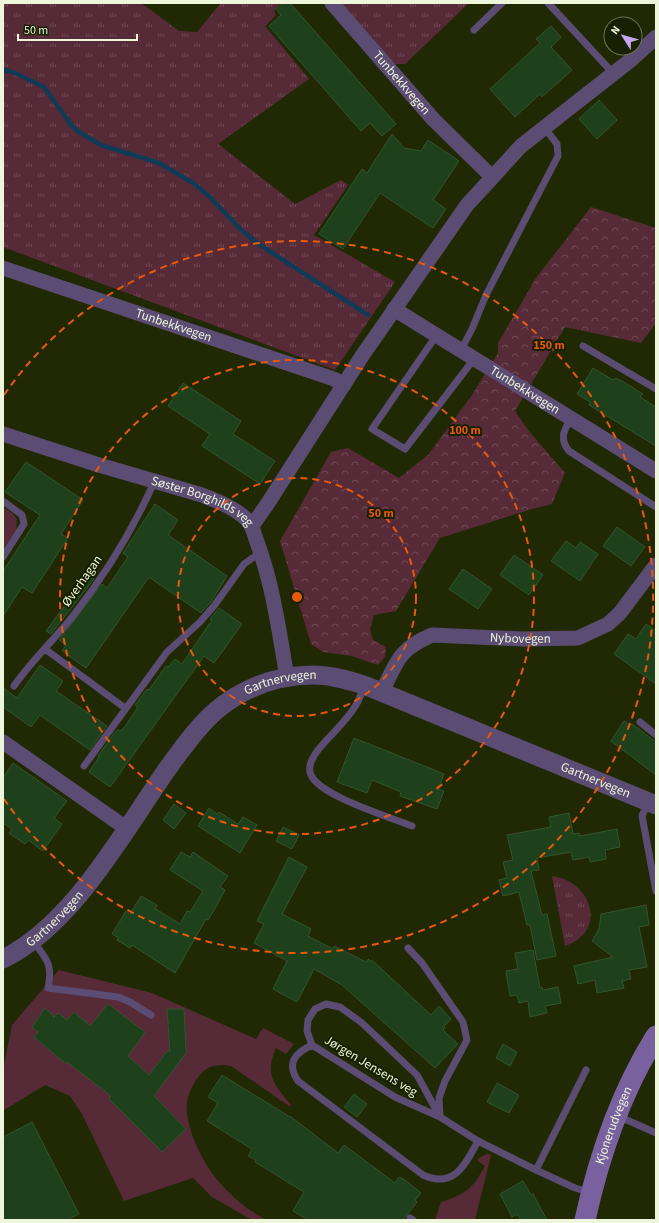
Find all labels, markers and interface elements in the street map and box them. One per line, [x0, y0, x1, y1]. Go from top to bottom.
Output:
scale bar [18, 16, 137, 42]
north arrow [603, 16, 643, 56]
text: 50 m [24, 22, 48, 39]
text: N [607, 23, 624, 38]
street label: Tunbekkvegen [369, 47, 434, 119]
street label: Tunbekkvegen [133, 304, 214, 346]
text: 150 m [533, 337, 565, 354]
street label: Tunbekkvegen [486, 361, 563, 419]
text: 100 m [449, 422, 481, 439]
street label: Søster Borghilds veg [149, 472, 258, 531]
text: 50 m [368, 505, 394, 522]
street label: Øverhagan [58, 552, 106, 610]
centre of rings [290, 590, 304, 604]
street label: Nybovegen [489, 629, 551, 648]
street label: Gartnervegen [241, 666, 317, 699]
street label: Gartnervegen [558, 758, 633, 803]
street label: Gartnervegen [22, 887, 88, 951]
street label: Jørgen Jensens veg [321, 1031, 421, 1101]
street label: Kjonerudvegen [591, 1083, 637, 1167]

